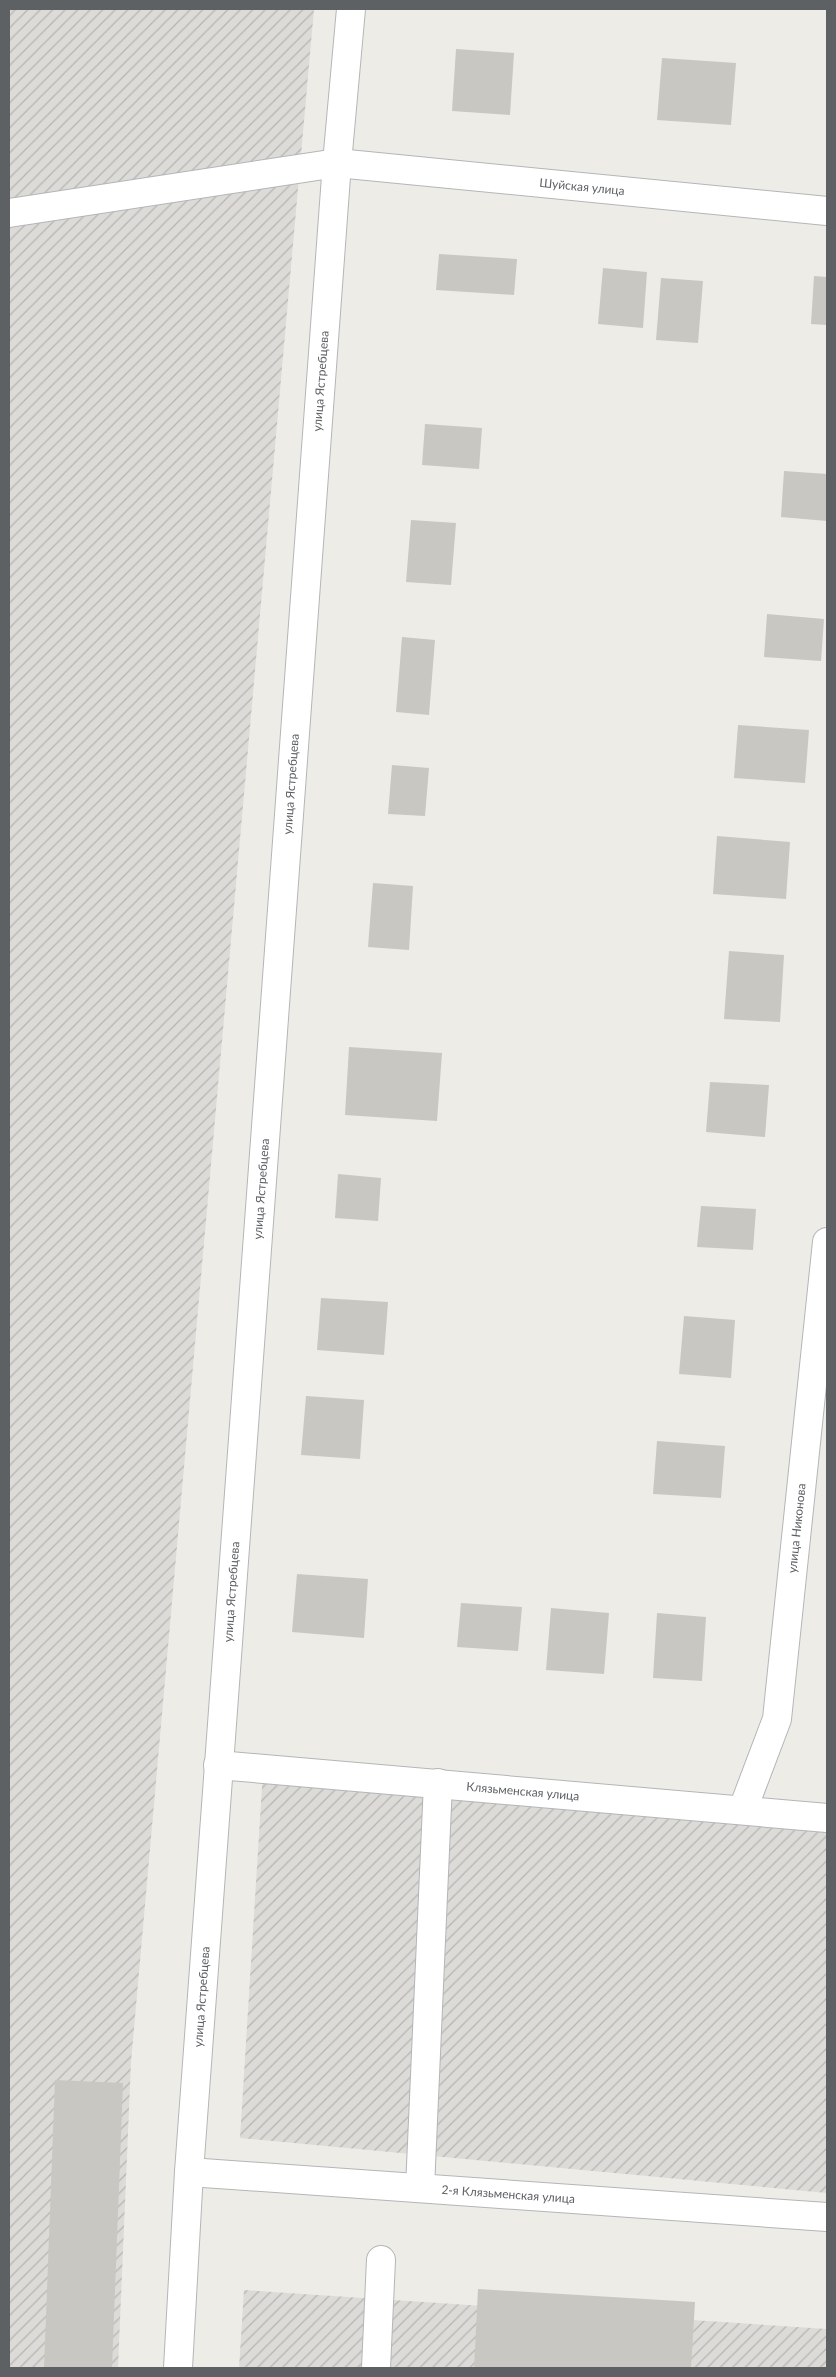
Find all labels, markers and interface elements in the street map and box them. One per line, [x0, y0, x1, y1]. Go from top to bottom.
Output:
street label: Шуйская улица [539, 175, 625, 198]
street label: улица Ястребцева [309, 330, 332, 432]
street label: улица Ястребцева [280, 733, 302, 835]
street label: улица Ястребцева [250, 1138, 272, 1240]
street label: улица Никонова [784, 1483, 809, 1574]
street label: улица Ястребцева [220, 1541, 242, 1643]
street label: Клязьменская улица [466, 1779, 580, 1803]
street label: улица Ястребцева [190, 1946, 213, 2048]
street label: 2-я Клязьменская улица [441, 2182, 576, 2206]

